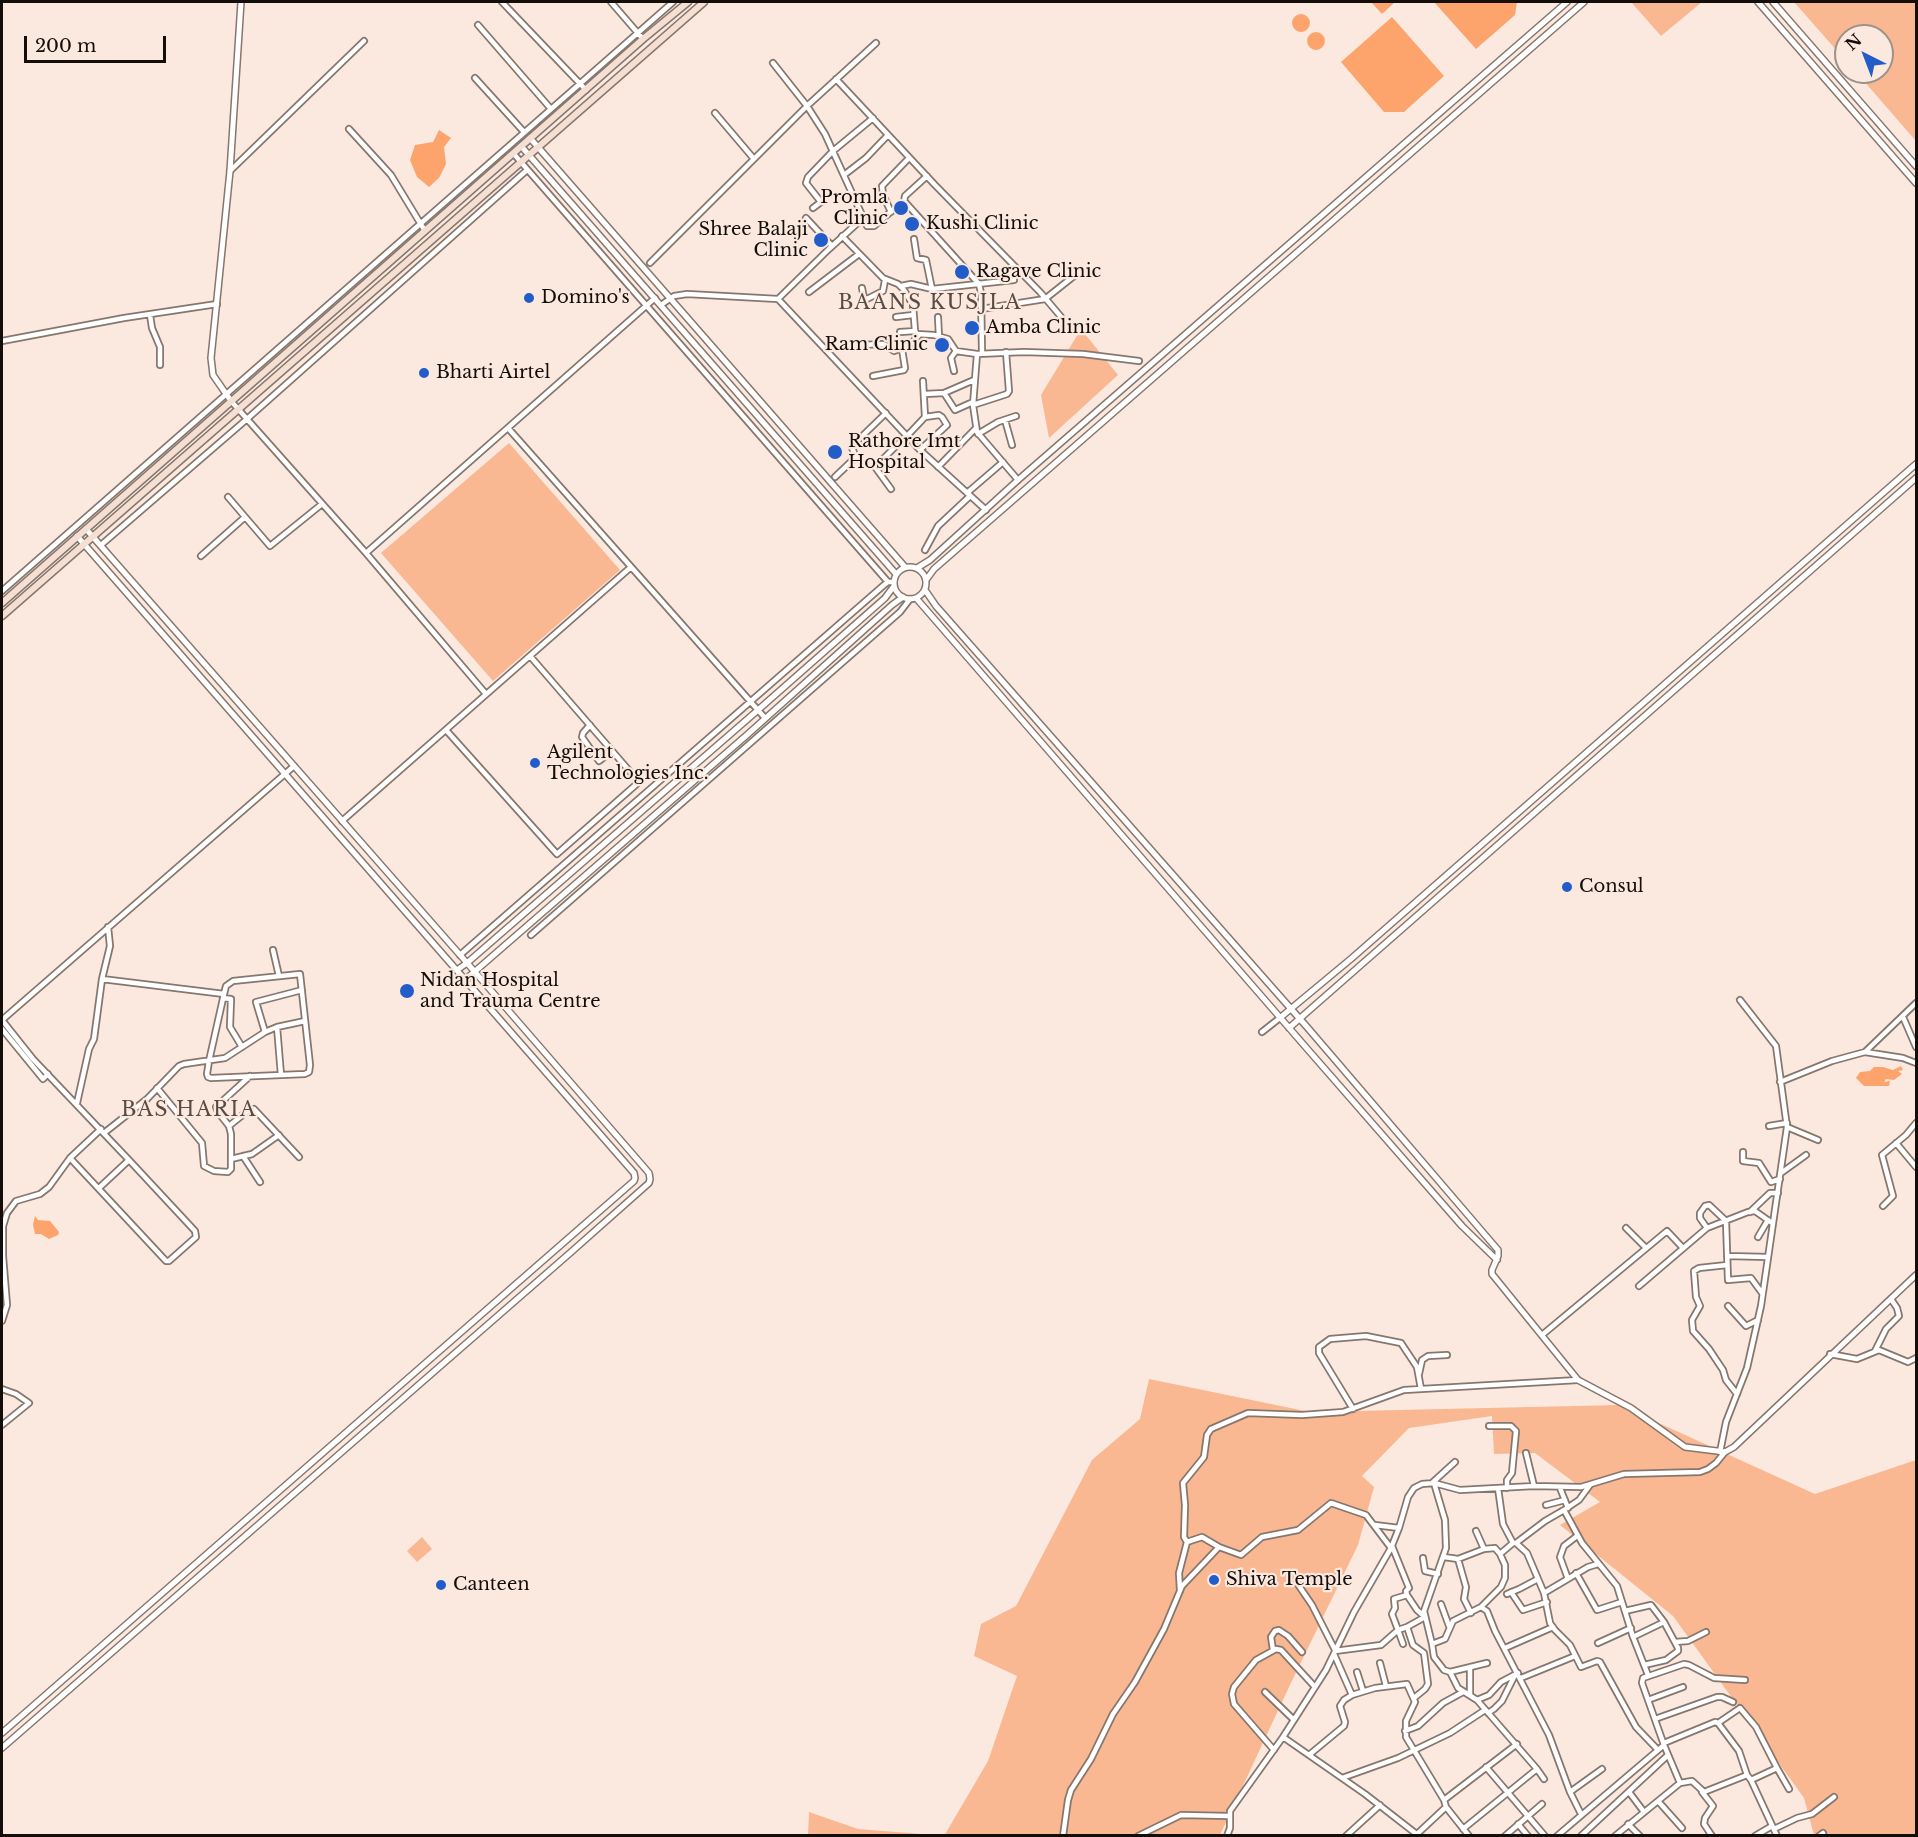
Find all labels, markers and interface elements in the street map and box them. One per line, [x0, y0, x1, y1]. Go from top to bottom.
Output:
scale bar [27, 24, 170, 62]
north arrow [1834, 24, 1894, 84]
text: N [1841, 30, 1866, 55]
text: 200 m [35, 35, 96, 57]
place label: Promla Clinic [820, 187, 888, 230]
marker: Promla Clinic [892, 199, 910, 217]
place label: Kushi Clinic [926, 213, 1038, 235]
marker: Kushi Clinic [903, 215, 921, 233]
place label: Shree Balaji Clinic [699, 219, 808, 262]
marker: Shree Balaji Clinic [812, 231, 830, 249]
place label: Ragave Clinic [976, 261, 1101, 283]
marker: Ragave Clinic [953, 263, 971, 281]
place label: Domino's [541, 287, 630, 309]
marker: Domino's [522, 291, 536, 305]
district label: BAANS KUSJLA [838, 291, 1022, 315]
place label: Amba Clinic [986, 317, 1101, 339]
marker: Amba Clinic [963, 319, 981, 337]
place label: Ram Clinic [825, 334, 928, 356]
marker: Ram Clinic [933, 336, 951, 354]
place label: Bharti Airtel [436, 362, 550, 384]
marker: Bharti Airtel [417, 366, 431, 380]
place label: Rathore Imt Hospital [848, 431, 961, 474]
marker: Rathore Imt Hospital [826, 443, 844, 461]
place label: Agilent Technologies Inc. [547, 742, 709, 784]
marker: Agilent Technologies Inc. [528, 756, 542, 770]
place label: Consul [1579, 876, 1644, 898]
marker: Consul [1560, 880, 1574, 894]
place label: Nidan Hospital and Trauma Centre [420, 970, 601, 1012]
marker: Nidan Hospital and Trauma Centre [398, 982, 416, 1000]
district label: BAS HARIA [121, 1098, 257, 1122]
place label: Shiva Temple [1226, 1569, 1353, 1591]
marker: Shiva Temple [1207, 1573, 1221, 1587]
place label: Canteen [453, 1574, 530, 1596]
marker: Canteen [434, 1578, 448, 1592]

